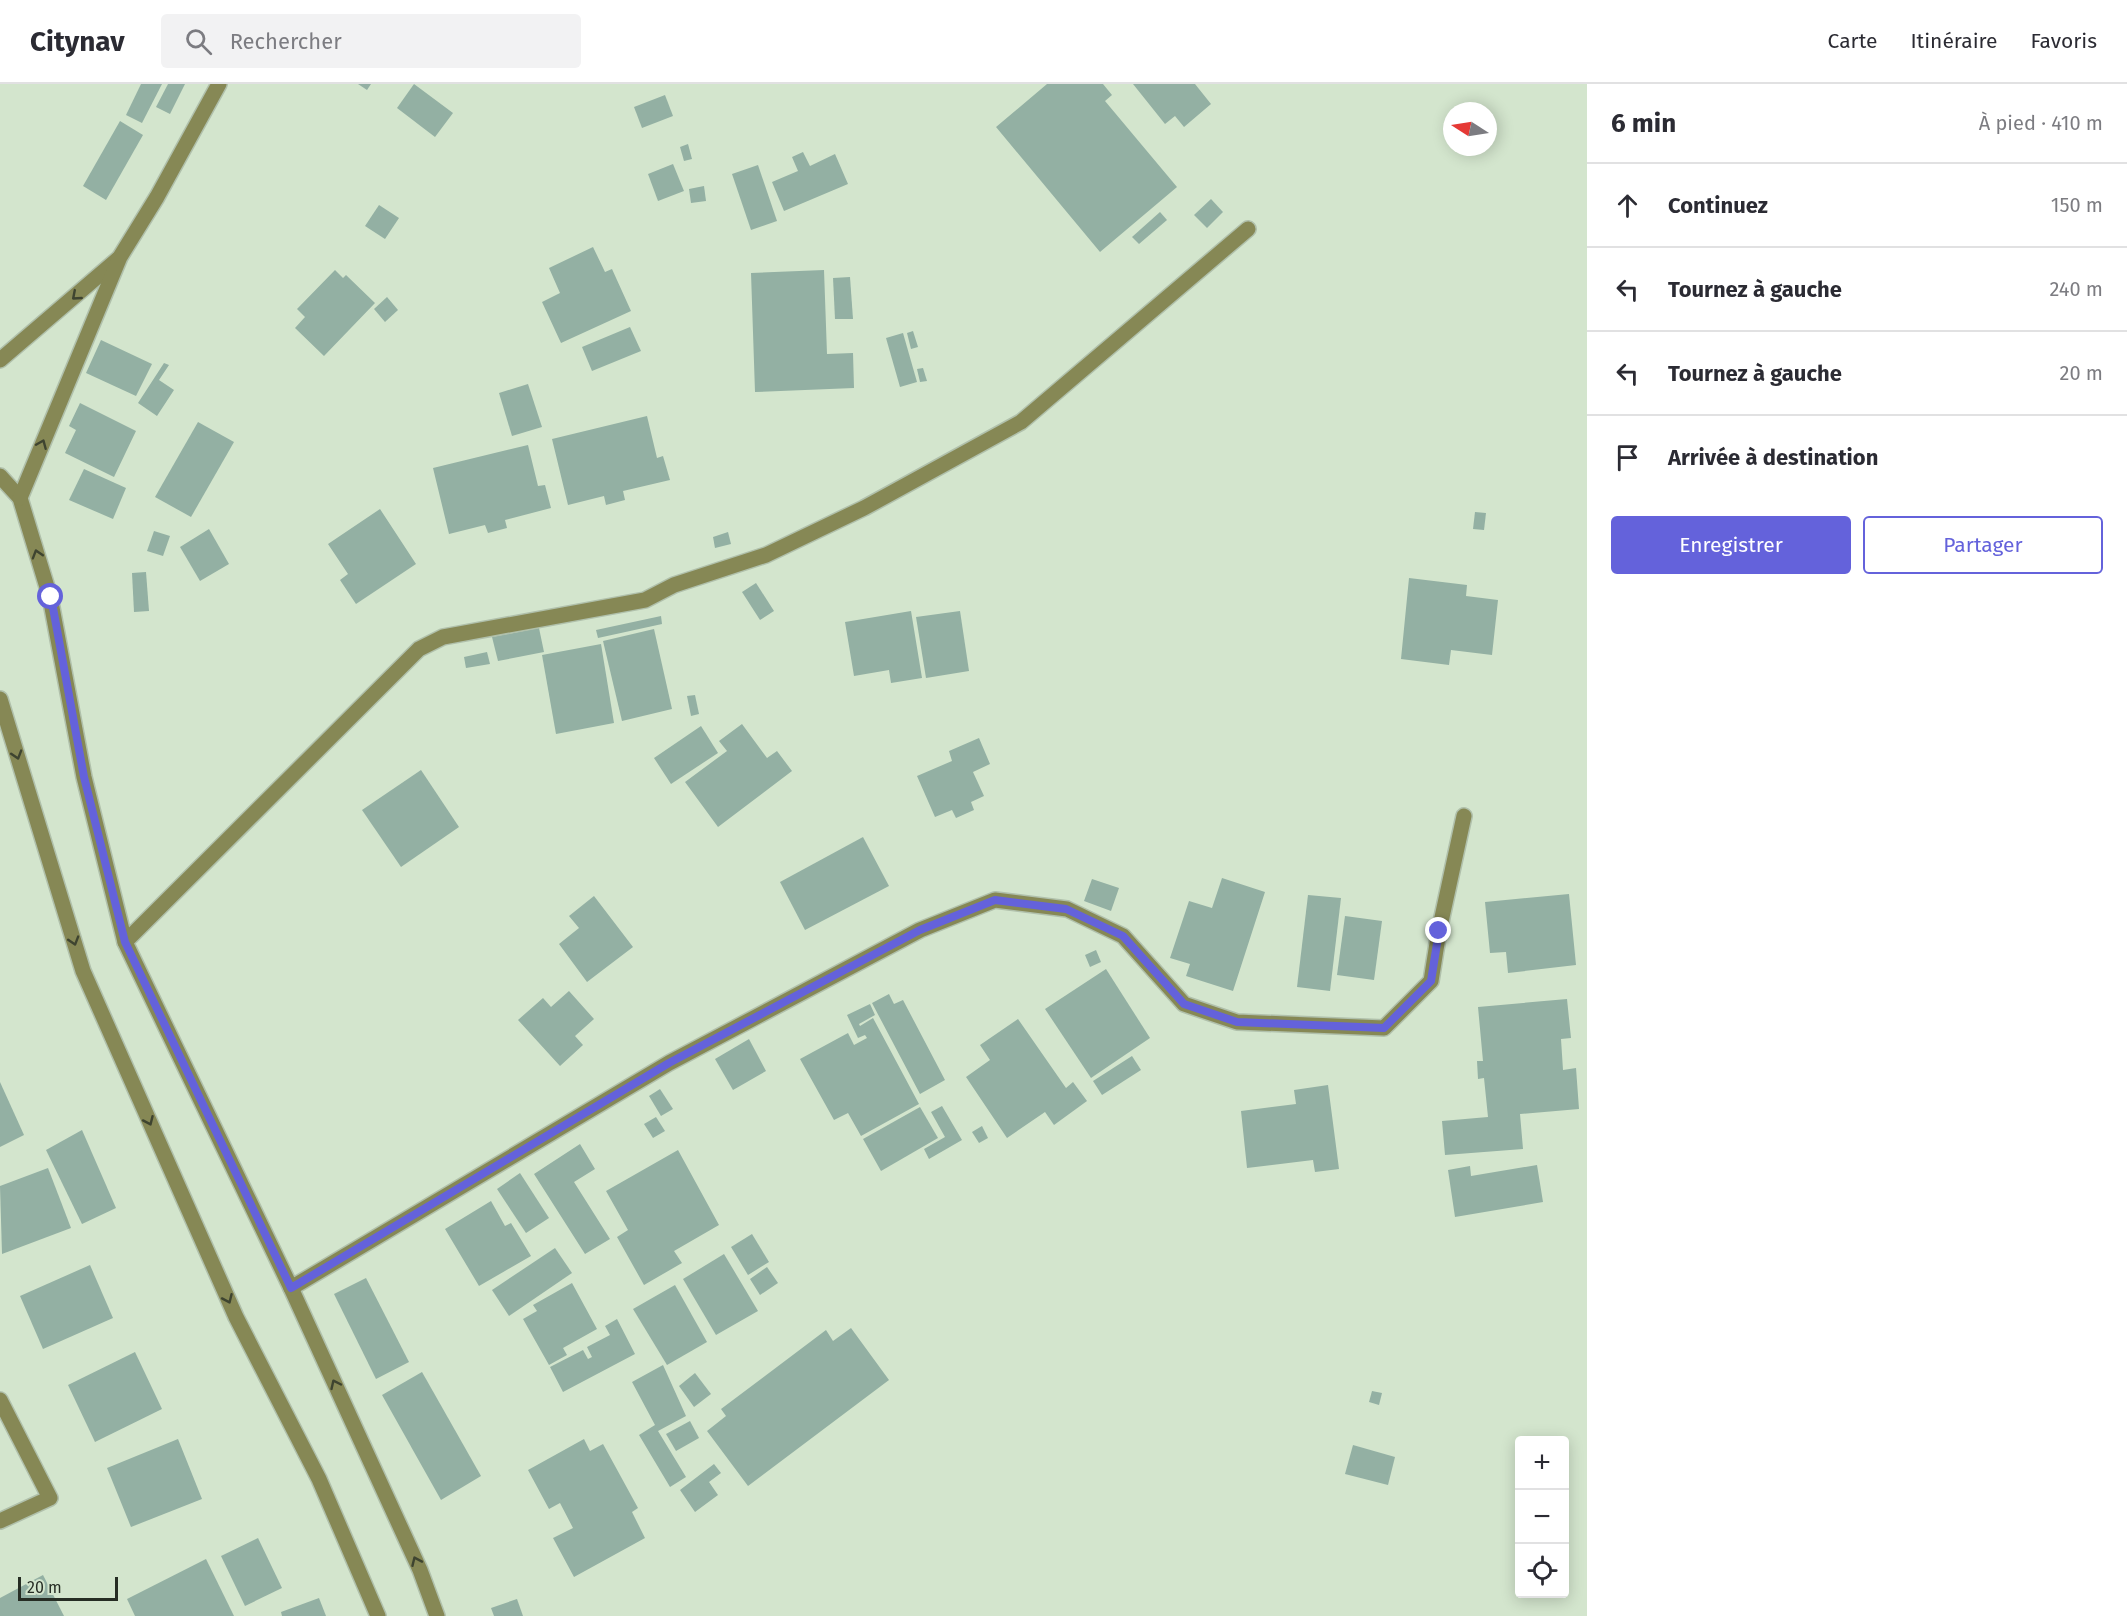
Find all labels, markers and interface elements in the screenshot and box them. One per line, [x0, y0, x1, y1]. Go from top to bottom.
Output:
search box [161, 14, 581, 68]
text: Citynav [30, 25, 125, 58]
icon: search [182, 25, 215, 58]
text: Rechercher [230, 28, 342, 55]
text: Carte [1828, 28, 1877, 54]
text: Itinéraire [1910, 28, 1997, 54]
text: Favoris [2030, 28, 2097, 54]
north arrow [1443, 102, 1497, 156]
text: 6 min [1611, 108, 1676, 139]
text: À pied · 410 m [1979, 111, 2103, 135]
icon: ahead [1611, 189, 1644, 222]
text: Continuez [1668, 192, 1768, 219]
text: 150 m [2051, 193, 2103, 217]
icon: left [1611, 273, 1644, 306]
text: Tournez à gauche [1668, 276, 1842, 303]
text: 240 m [2049, 277, 2103, 301]
one-way arrow [72, 288, 83, 299]
icon: left [1611, 357, 1644, 390]
text: Tournez à gauche [1668, 360, 1842, 387]
text: 20 m [2060, 361, 2103, 385]
one-way arrow [35, 440, 47, 451]
icon: arrive [1611, 441, 1644, 474]
text: Arrivée à destination [1668, 444, 1878, 471]
button: Enregistrer [1611, 516, 1851, 574]
button: Partager [1863, 516, 2103, 574]
one-way arrow [32, 549, 44, 560]
route start [37, 583, 63, 609]
one-way arrow [10, 749, 22, 760]
route end [1425, 917, 1451, 943]
one-way arrow [67, 935, 79, 946]
one-way arrow [142, 1115, 154, 1126]
one-way arrow [221, 1293, 233, 1304]
one-way arrow [331, 1380, 343, 1391]
map controls [1515, 1436, 1569, 1598]
button: + [1515, 1436, 1569, 1490]
button: − [1515, 1490, 1569, 1544]
button: locate [1515, 1544, 1569, 1598]
one-way arrow [412, 1557, 424, 1568]
scale bar [18, 1574, 118, 1602]
text: 20 m [27, 1578, 62, 1597]

